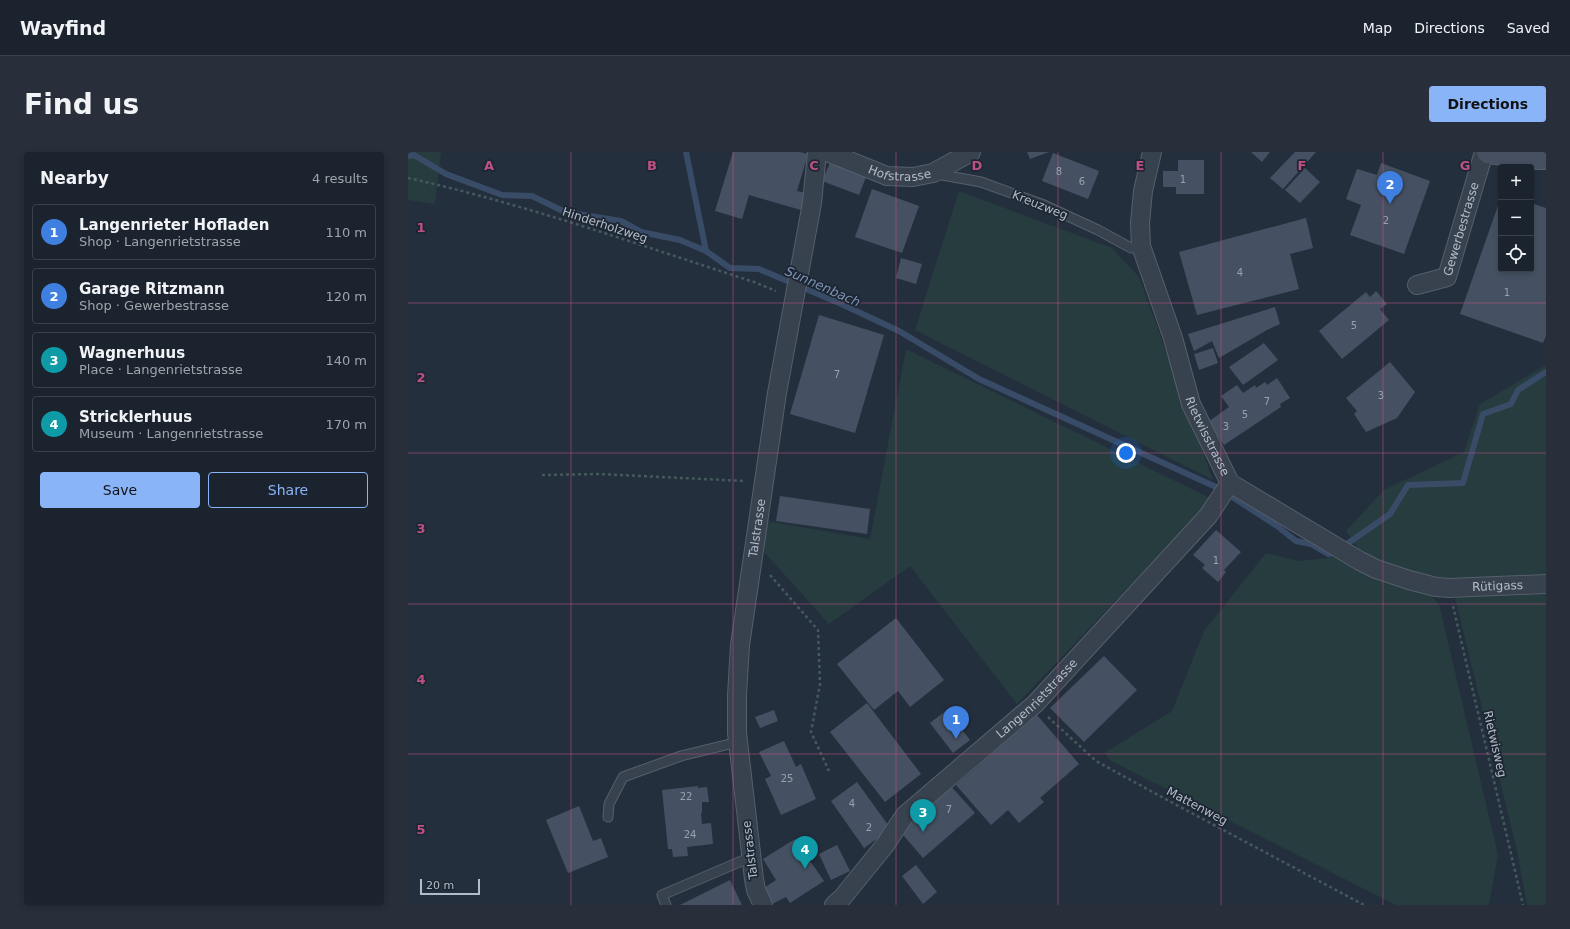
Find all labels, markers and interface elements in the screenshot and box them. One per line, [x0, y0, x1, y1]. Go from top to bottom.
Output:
text: Wayfind [20, 17, 106, 39]
text: Map [1363, 20, 1392, 36]
text: Directions [1414, 20, 1485, 36]
text: Saved [1507, 20, 1550, 36]
button: Directions [1429, 86, 1546, 122]
text: Find us [24, 88, 139, 121]
text: A [484, 158, 494, 173]
text: B [647, 158, 657, 173]
text: C [809, 158, 819, 173]
text: D [972, 158, 983, 173]
text: E [1136, 158, 1144, 173]
text: F [1298, 158, 1306, 173]
text: G [1460, 158, 1470, 173]
street label: Hofstrasse [866, 162, 932, 184]
map controls [1498, 164, 1534, 272]
button: + [1498, 164, 1534, 200]
house number: 8 [1056, 166, 1062, 177]
text: Nearby [40, 168, 109, 188]
text: 4 results [312, 171, 368, 186]
pin: 2 [1377, 171, 1403, 204]
house number: 1 [1180, 174, 1186, 185]
house number: 6 [1079, 176, 1085, 187]
street label: Gewerbestrasse [1441, 181, 1482, 278]
street label: Kreuzweg [1010, 188, 1070, 222]
button: − [1498, 200, 1534, 236]
street label: Hinderholzweg [560, 205, 650, 245]
house number: 2 [1383, 215, 1389, 226]
text: Langenrieter Hofladen [79, 216, 269, 234]
text: 1 [416, 220, 426, 235]
text: 1 [49, 225, 59, 240]
text: 110 m [325, 225, 367, 240]
text: Shop · Langenrietstrasse [79, 234, 241, 249]
button: locate [1498, 236, 1534, 272]
water label: Sunnenbach [783, 263, 863, 310]
house number: 4 [1237, 267, 1243, 278]
text: Garage Ritzmann [79, 280, 225, 298]
house number: 1 [1504, 287, 1510, 298]
text: 2 [49, 289, 59, 304]
text: 120 m [325, 289, 367, 304]
text: Shop · Gewerbestrasse [79, 298, 229, 313]
house number: 5 [1351, 320, 1357, 331]
text: Wagnerhuus [79, 344, 185, 362]
text: 3 [49, 353, 59, 368]
text: 140 m [325, 353, 367, 368]
text: Place · Langenrietstrasse [79, 362, 243, 377]
house number: 7 [834, 369, 840, 380]
text: 2 [416, 370, 426, 385]
house number: 3 [1378, 390, 1384, 401]
street label: Rietwisstrasse [1182, 395, 1232, 478]
house number: 7 [1264, 396, 1270, 407]
text: Stricklerhuus [79, 408, 192, 426]
house number: 5 [1242, 409, 1248, 420]
text: 4 [49, 417, 59, 432]
text: 170 m [325, 417, 367, 432]
house number: 3 [1223, 421, 1229, 432]
text: Museum · Langenrietstrasse [79, 426, 263, 441]
your location [1116, 443, 1136, 463]
button: Save [40, 472, 200, 508]
button: Share [208, 472, 368, 508]
street label: Talstrasse [746, 498, 768, 559]
text: 3 [416, 521, 426, 536]
house number: 1 [1213, 555, 1219, 566]
street label: Rütigass [1472, 578, 1523, 594]
street label: Langenrietstrasse [993, 656, 1080, 741]
text: 4 [416, 672, 426, 687]
pin: 1 [943, 706, 969, 739]
street label: Rietwisweg [1481, 709, 1509, 779]
house number: 25 [781, 773, 793, 784]
street label: Mattenweg [1164, 784, 1230, 828]
house number: 22 [680, 791, 692, 802]
house number: 4 [849, 798, 855, 809]
pin: 3 [910, 799, 936, 832]
house number: 7 [946, 804, 952, 815]
street label: Talstrasse [739, 820, 761, 881]
text: 5 [416, 822, 426, 837]
house number: 2 [866, 822, 872, 833]
house number: 24 [684, 829, 696, 840]
pin: 4 [792, 836, 818, 869]
scale bar [420, 877, 480, 896]
text: 20 m [426, 879, 454, 892]

